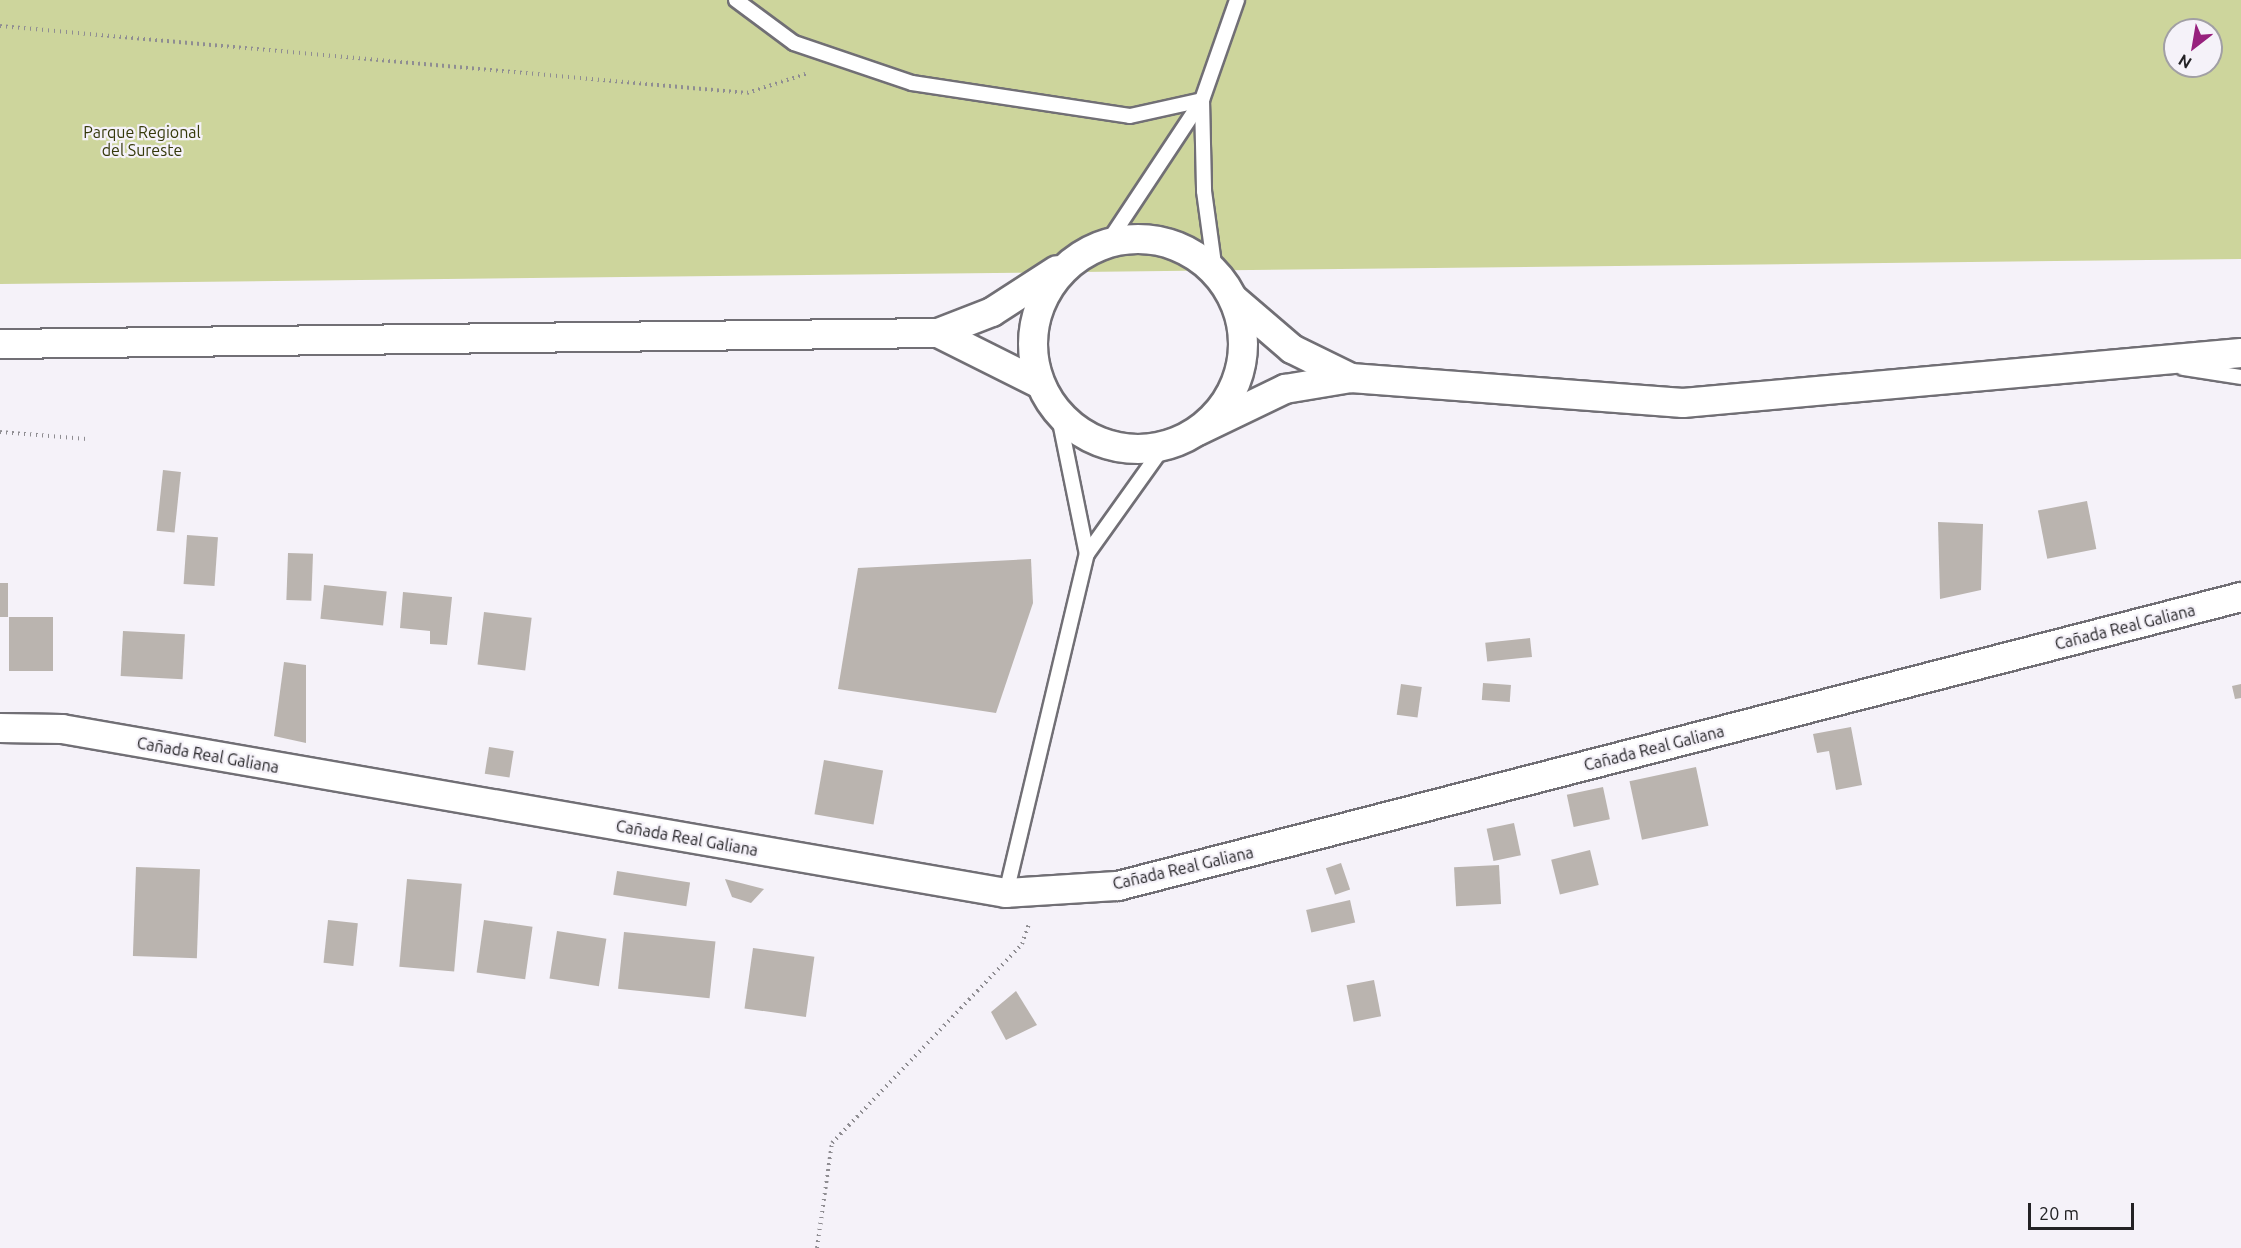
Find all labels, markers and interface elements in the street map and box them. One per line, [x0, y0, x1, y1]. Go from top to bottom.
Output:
north arrow [2163, 18, 2223, 78]
text: N [2175, 51, 2195, 73]
park label: Parque Regional del Sureste [83, 122, 201, 160]
street label: Cañada Real Galiana [2053, 600, 2197, 654]
street label: Cañada Real Galiana [1582, 721, 1726, 775]
street label: Cañada Real Galiana [135, 733, 281, 777]
street label: Cañada Real Galiana [614, 816, 760, 860]
street label: Cañada Real Galiana [1111, 842, 1255, 894]
scale bar [2031, 1191, 2138, 1229]
text: 20 m [2039, 1203, 2079, 1223]

